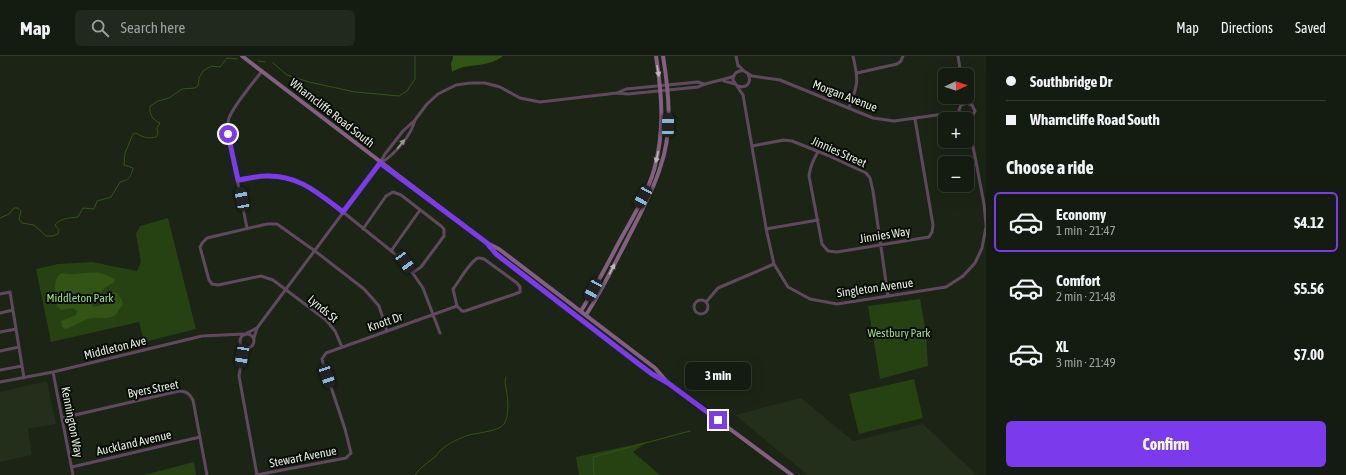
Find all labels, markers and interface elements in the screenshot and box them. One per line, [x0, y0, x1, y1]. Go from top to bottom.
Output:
search box [75, 10, 355, 46]
text: Map [20, 17, 51, 39]
icon: search [89, 17, 111, 39]
text: Search here [121, 19, 185, 36]
text: Map [1176, 20, 1199, 36]
text: Directions [1221, 20, 1273, 36]
text: Saved [1295, 20, 1326, 36]
one-way arrow [655, 65, 661, 77]
north arrow [938, 68, 974, 104]
map controls [938, 68, 974, 192]
text: Southbridge Dr [1030, 73, 1112, 90]
street label: Wharncliffe Road South [287, 76, 377, 150]
street label: Morgan Avenue [811, 77, 879, 115]
text: Wharncliffe Road South [1030, 111, 1160, 128]
button: + [938, 112, 974, 148]
car [662, 113, 674, 137]
route start [219, 125, 237, 143]
street label: Jinnies Street [809, 134, 869, 171]
one-way arrow [396, 138, 405, 149]
one-way arrow [653, 151, 659, 163]
button: − [938, 156, 974, 192]
text: Choose a ride [1006, 157, 1094, 178]
car [632, 184, 654, 210]
car [234, 186, 250, 212]
icon: car [1008, 204, 1044, 240]
text: Economy [1056, 206, 1106, 223]
text: $4.12 [1294, 214, 1324, 231]
text: 1 min · 21:47 [1056, 223, 1116, 238]
street label: Jinnies Way [859, 224, 911, 246]
car [393, 249, 417, 275]
one-way arrow [609, 263, 615, 274]
icon: car [1008, 270, 1044, 306]
text: Comfort [1056, 272, 1100, 289]
street label: Singleton Avenue [836, 276, 914, 300]
car [582, 277, 604, 303]
text: $5.56 [1294, 280, 1324, 297]
text: 2 min · 21:48 [1056, 289, 1116, 304]
park label: Middleton Park [46, 291, 114, 305]
street label: Lynds St [305, 292, 341, 326]
street label: Knott Dr [366, 309, 405, 335]
park label: Westbury Park [867, 326, 931, 340]
street label: Middleton Ave [83, 334, 147, 362]
icon: car [1008, 336, 1044, 372]
text: XL [1056, 338, 1069, 355]
car [234, 343, 250, 369]
text: $7.00 [1294, 346, 1324, 363]
text: 3 min · 21:49 [1056, 355, 1116, 370]
callout: 3 min [685, 362, 751, 390]
car [317, 363, 337, 389]
text: 3 min [705, 368, 731, 383]
street label: Byers Street [126, 377, 180, 401]
street label: Kennington Way [58, 385, 86, 459]
route end [709, 411, 727, 429]
button: Confirm [1006, 421, 1326, 467]
street label: Auckland Avenue [95, 428, 173, 458]
street label: Stewart Avenue [268, 444, 338, 470]

